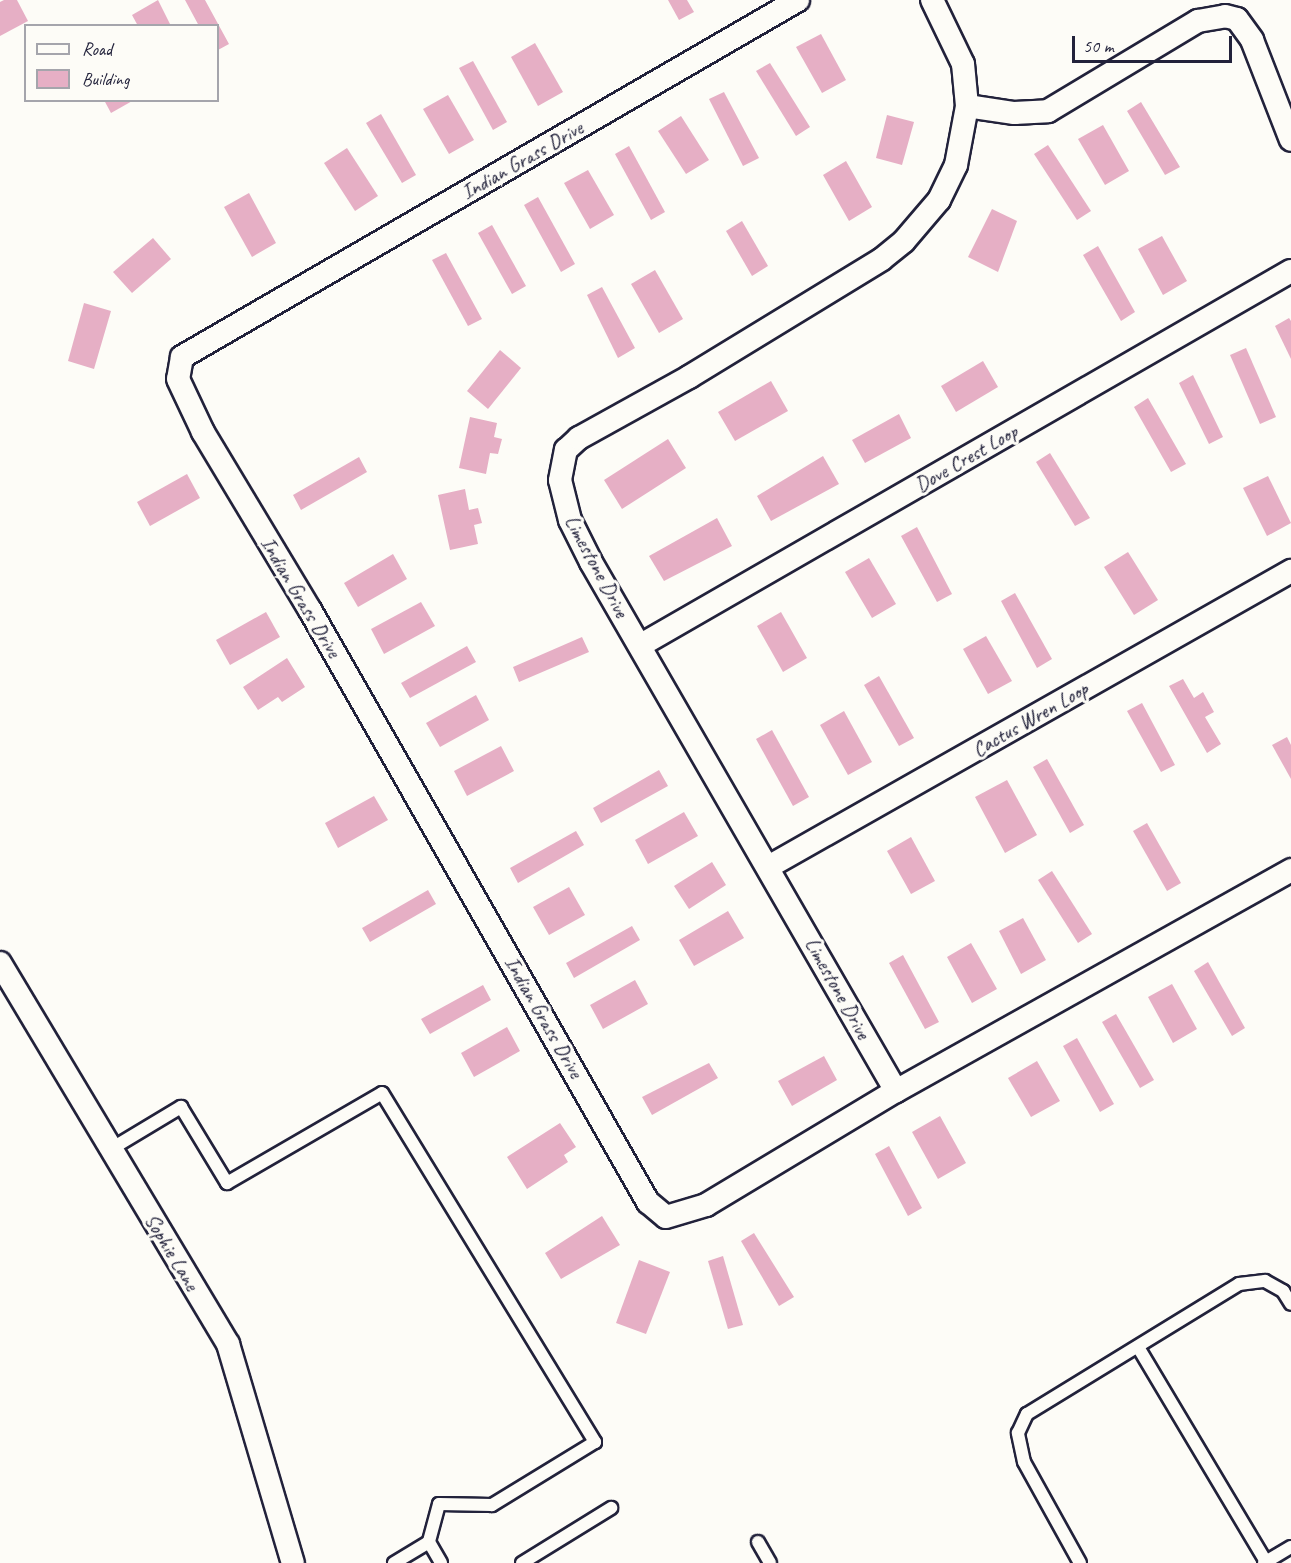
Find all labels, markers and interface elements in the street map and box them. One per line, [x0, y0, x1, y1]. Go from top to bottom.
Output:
legend [24, 24, 219, 102]
scale bar [1075, 24, 1236, 62]
text: 50 m [1083, 35, 1114, 57]
text: Road [82, 38, 112, 60]
text: Building [82, 68, 129, 90]
street label: Indian Grass Drive [456, 115, 588, 205]
street label: Dove Crest Loop [910, 419, 1022, 497]
street label: Limestone Drive [560, 511, 634, 621]
street label: Indian Grass Drive [255, 532, 347, 662]
street label: Cactus Wren Loop [968, 676, 1092, 762]
street label: Limestone Drive [800, 933, 876, 1043]
street label: Indian Grass Drive [499, 951, 589, 1083]
street label: Sophie Lane [139, 1209, 205, 1295]

